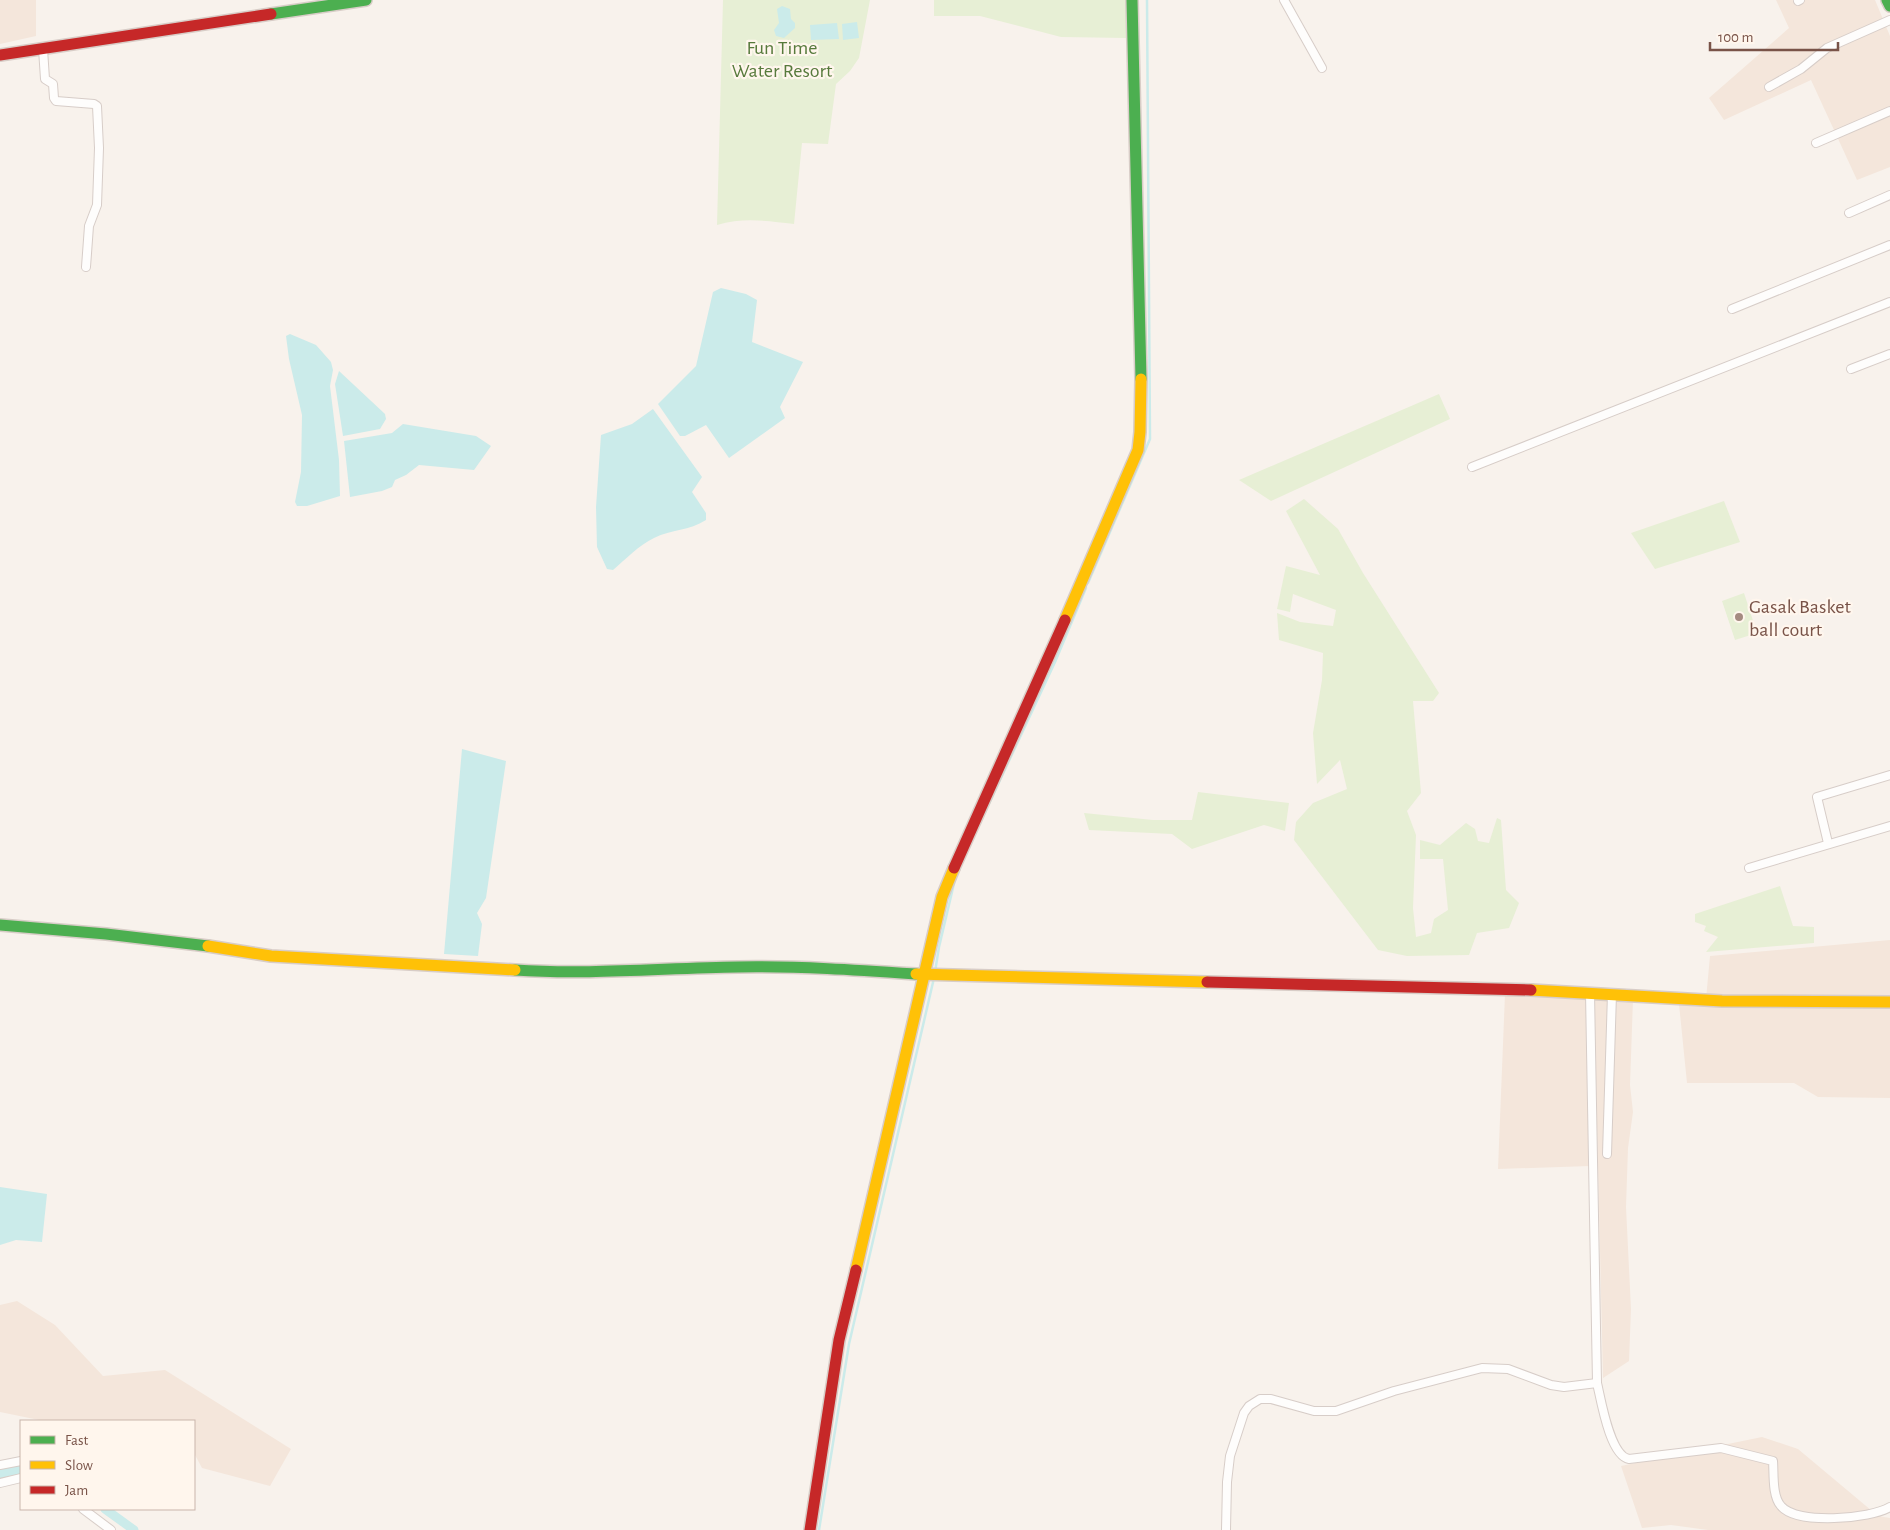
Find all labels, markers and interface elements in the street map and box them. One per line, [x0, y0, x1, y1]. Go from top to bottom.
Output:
scale bar [1710, 20, 1838, 52]
text: 100 m [1718, 30, 1753, 45]
park label: Fun Time Water Resort [732, 38, 833, 81]
place label: Gasak Basket ball court [1749, 597, 1851, 640]
marker: Gasak Basket ball court [1733, 611, 1745, 623]
legend [20, 1420, 195, 1510]
text: Fast [65, 1433, 89, 1448]
text: Slow [65, 1458, 93, 1473]
text: Jam [65, 1483, 88, 1498]

